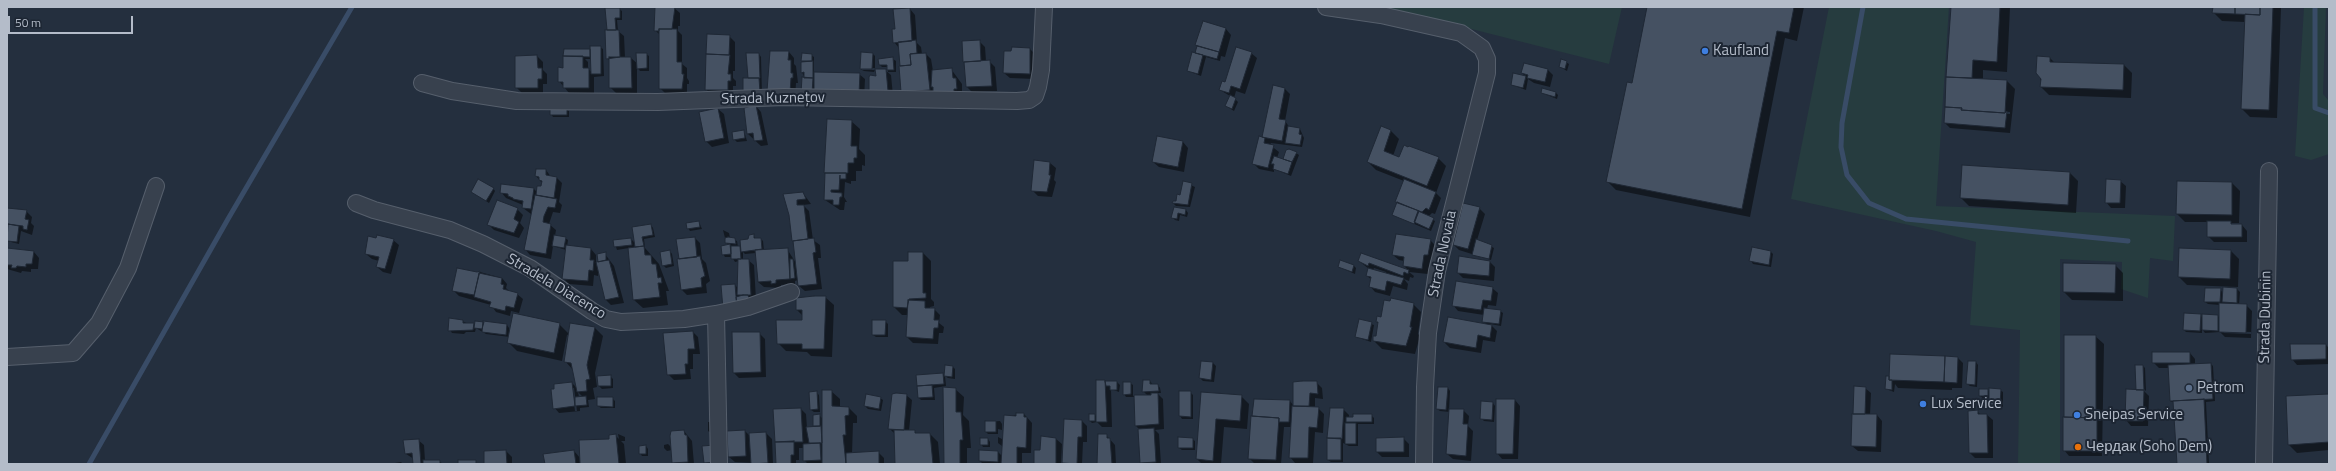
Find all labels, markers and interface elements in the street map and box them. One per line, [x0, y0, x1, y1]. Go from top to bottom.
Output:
scale bar [10, 8, 135, 34]
text: 50 m [15, 13, 41, 32]
place label: Kaufland [1713, 42, 1769, 60]
marker: Kaufland [1700, 46, 1710, 56]
street label: Strada Kuznețov [721, 89, 825, 109]
street label: Strada Novaia [1425, 209, 1461, 299]
street label: Stradela Diacenco [503, 250, 609, 324]
street label: Strada Dubinin [2256, 270, 2276, 364]
place label: Petrom [2197, 379, 2244, 397]
marker: Petrom [2184, 383, 2194, 393]
place label: Lux Service [1931, 395, 2002, 413]
marker: Lux Service [1918, 399, 1928, 409]
place label: Sneipas Service [2085, 406, 2183, 424]
marker: Sneipas Service [2072, 410, 2082, 420]
place label: Чердак (Soho Dem) [2086, 438, 2212, 456]
marker: Чердак (Soho Dem) [2073, 442, 2083, 452]

